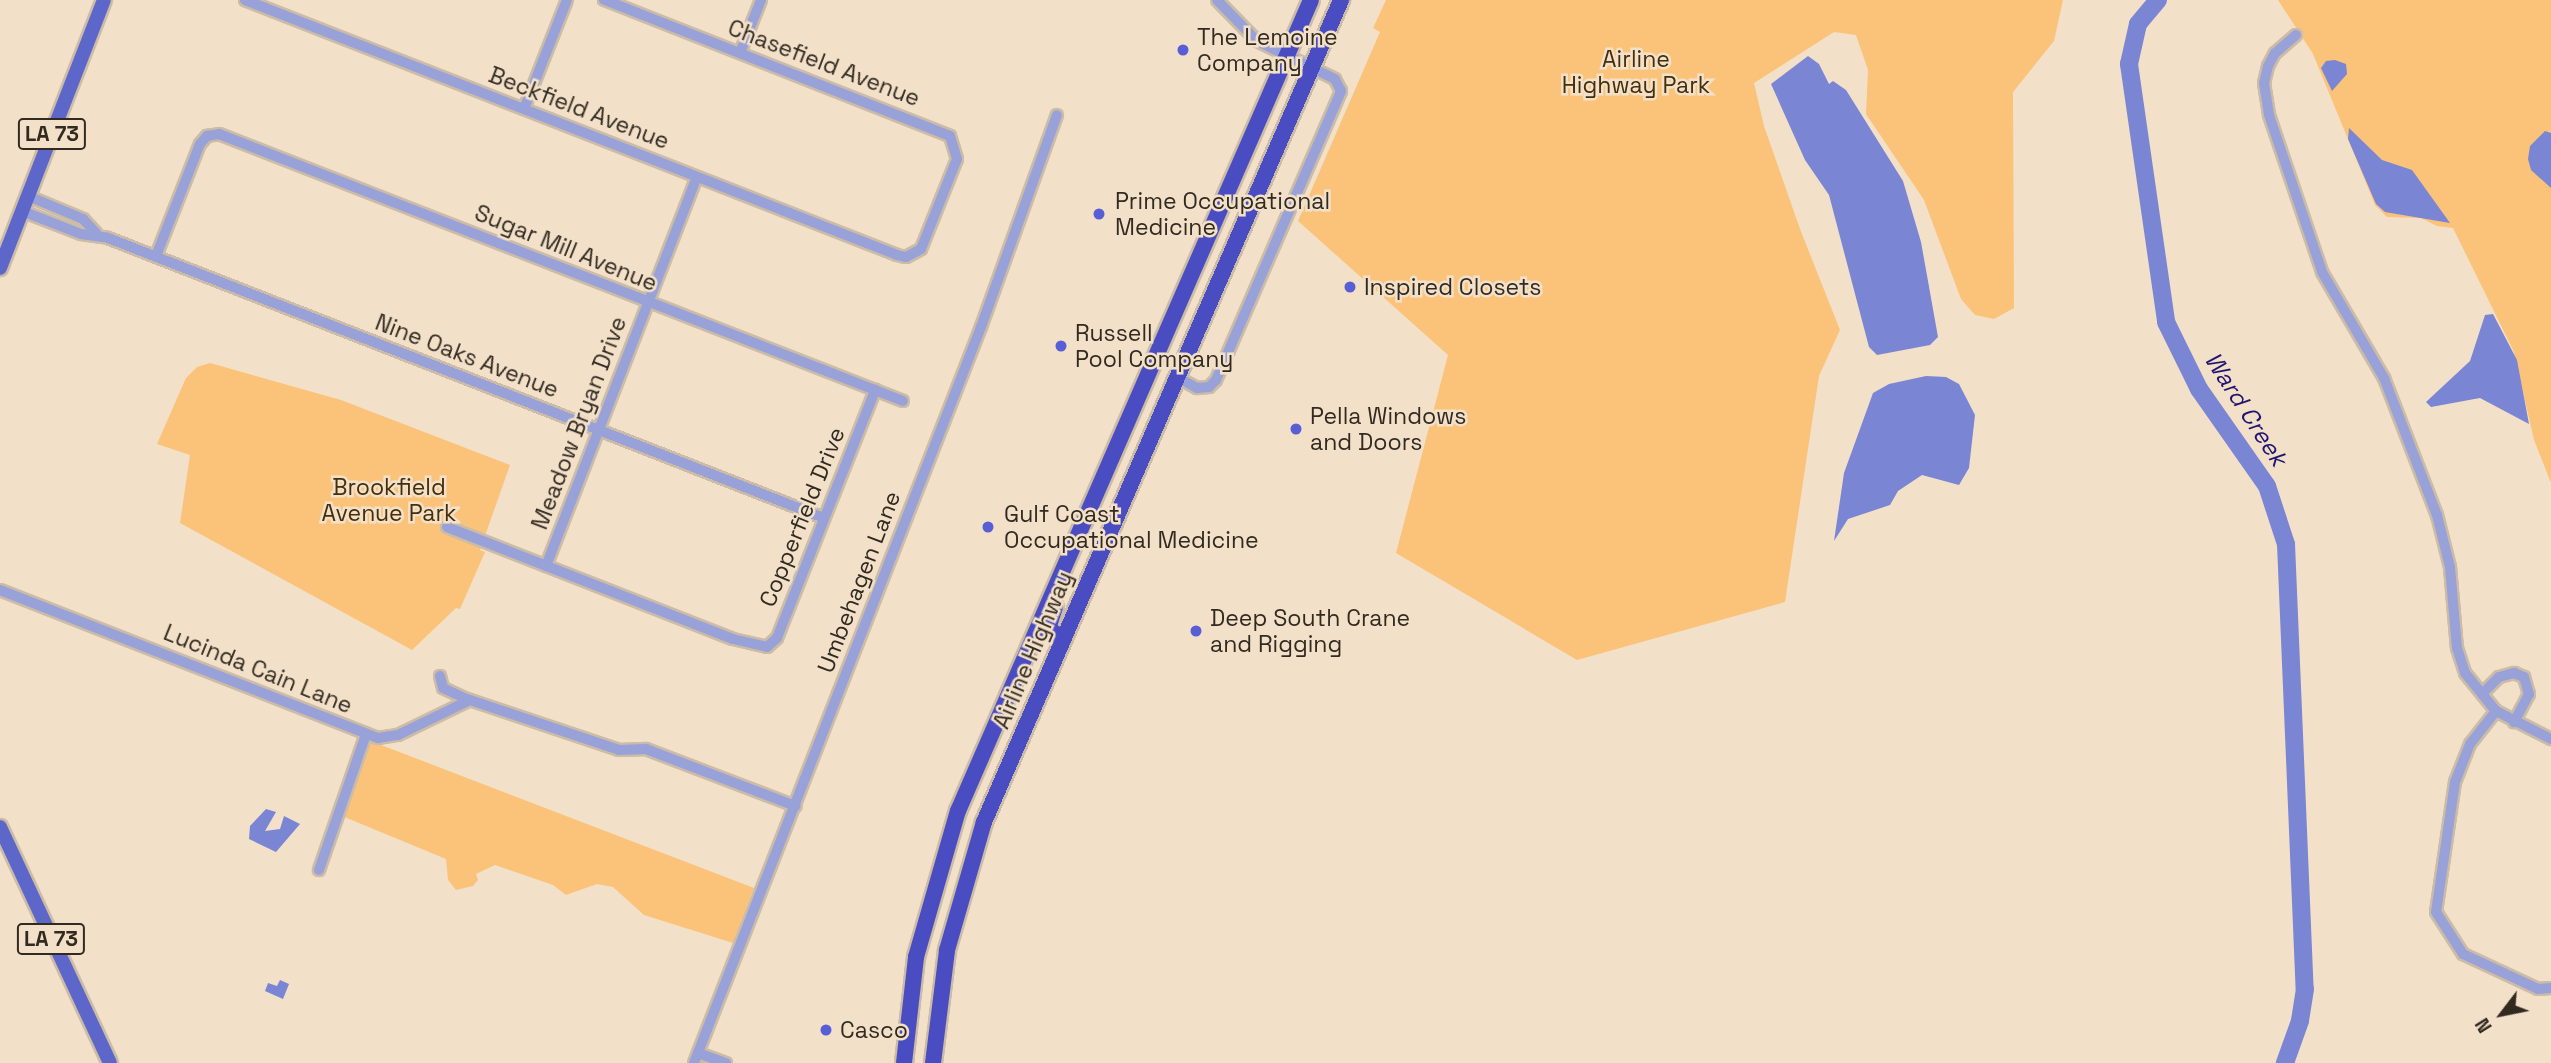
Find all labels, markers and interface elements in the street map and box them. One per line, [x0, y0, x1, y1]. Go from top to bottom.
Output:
street label: Chasefield Avenue [724, 14, 924, 112]
place label: The Lemoine Company [1197, 23, 1338, 77]
marker: The Lemoine Company [1175, 42, 1191, 58]
park label: Airline Highway Park [1562, 45, 1710, 99]
street label: Beckfield Avenue [485, 61, 673, 155]
road number: LA 73 [17, 116, 87, 152]
place label: Prime Occupational Medicine [1115, 187, 1330, 241]
street label: Sugar Mill Avenue [471, 199, 661, 297]
marker: Prime Occupational Medicine [1089, 204, 1109, 224]
place label: Inspired Closets [1364, 273, 1541, 301]
marker: Inspired Closets [1342, 279, 1358, 295]
street label: Nine Oaks Avenue [371, 308, 563, 404]
street label: Meadow Bryan Drive [526, 313, 632, 533]
place label: Russell Pool Company [1075, 319, 1233, 373]
marker: Russell Pool Company [1053, 338, 1069, 354]
water label: Ward Creek [2198, 347, 2294, 471]
place label: Pella Windows and Doors [1310, 402, 1467, 456]
marker: Pella Windows and Doors [1288, 421, 1304, 437]
street label: Copperfield Drive [753, 423, 851, 611]
park label: Brookfield Avenue Park [322, 473, 456, 527]
street label: Umbehagen Lane [812, 487, 906, 677]
place label: Gulf Coast Occupational Medicine [1004, 500, 1259, 554]
marker: Gulf Coast Occupational Medicine [978, 517, 998, 537]
street label: Airline Highway [987, 567, 1079, 733]
place label: Deep South Crane and Rigging [1210, 604, 1410, 658]
street label: Lucinda Cain Lane [160, 619, 356, 719]
marker: Deep South Crane and Rigging [1188, 623, 1204, 639]
road number: LA 73 [16, 922, 86, 956]
north arrow [2467, 979, 2537, 1049]
text: N [2470, 1013, 2498, 1037]
place label: Casco [840, 1016, 908, 1044]
marker: Casco [818, 1022, 834, 1038]

